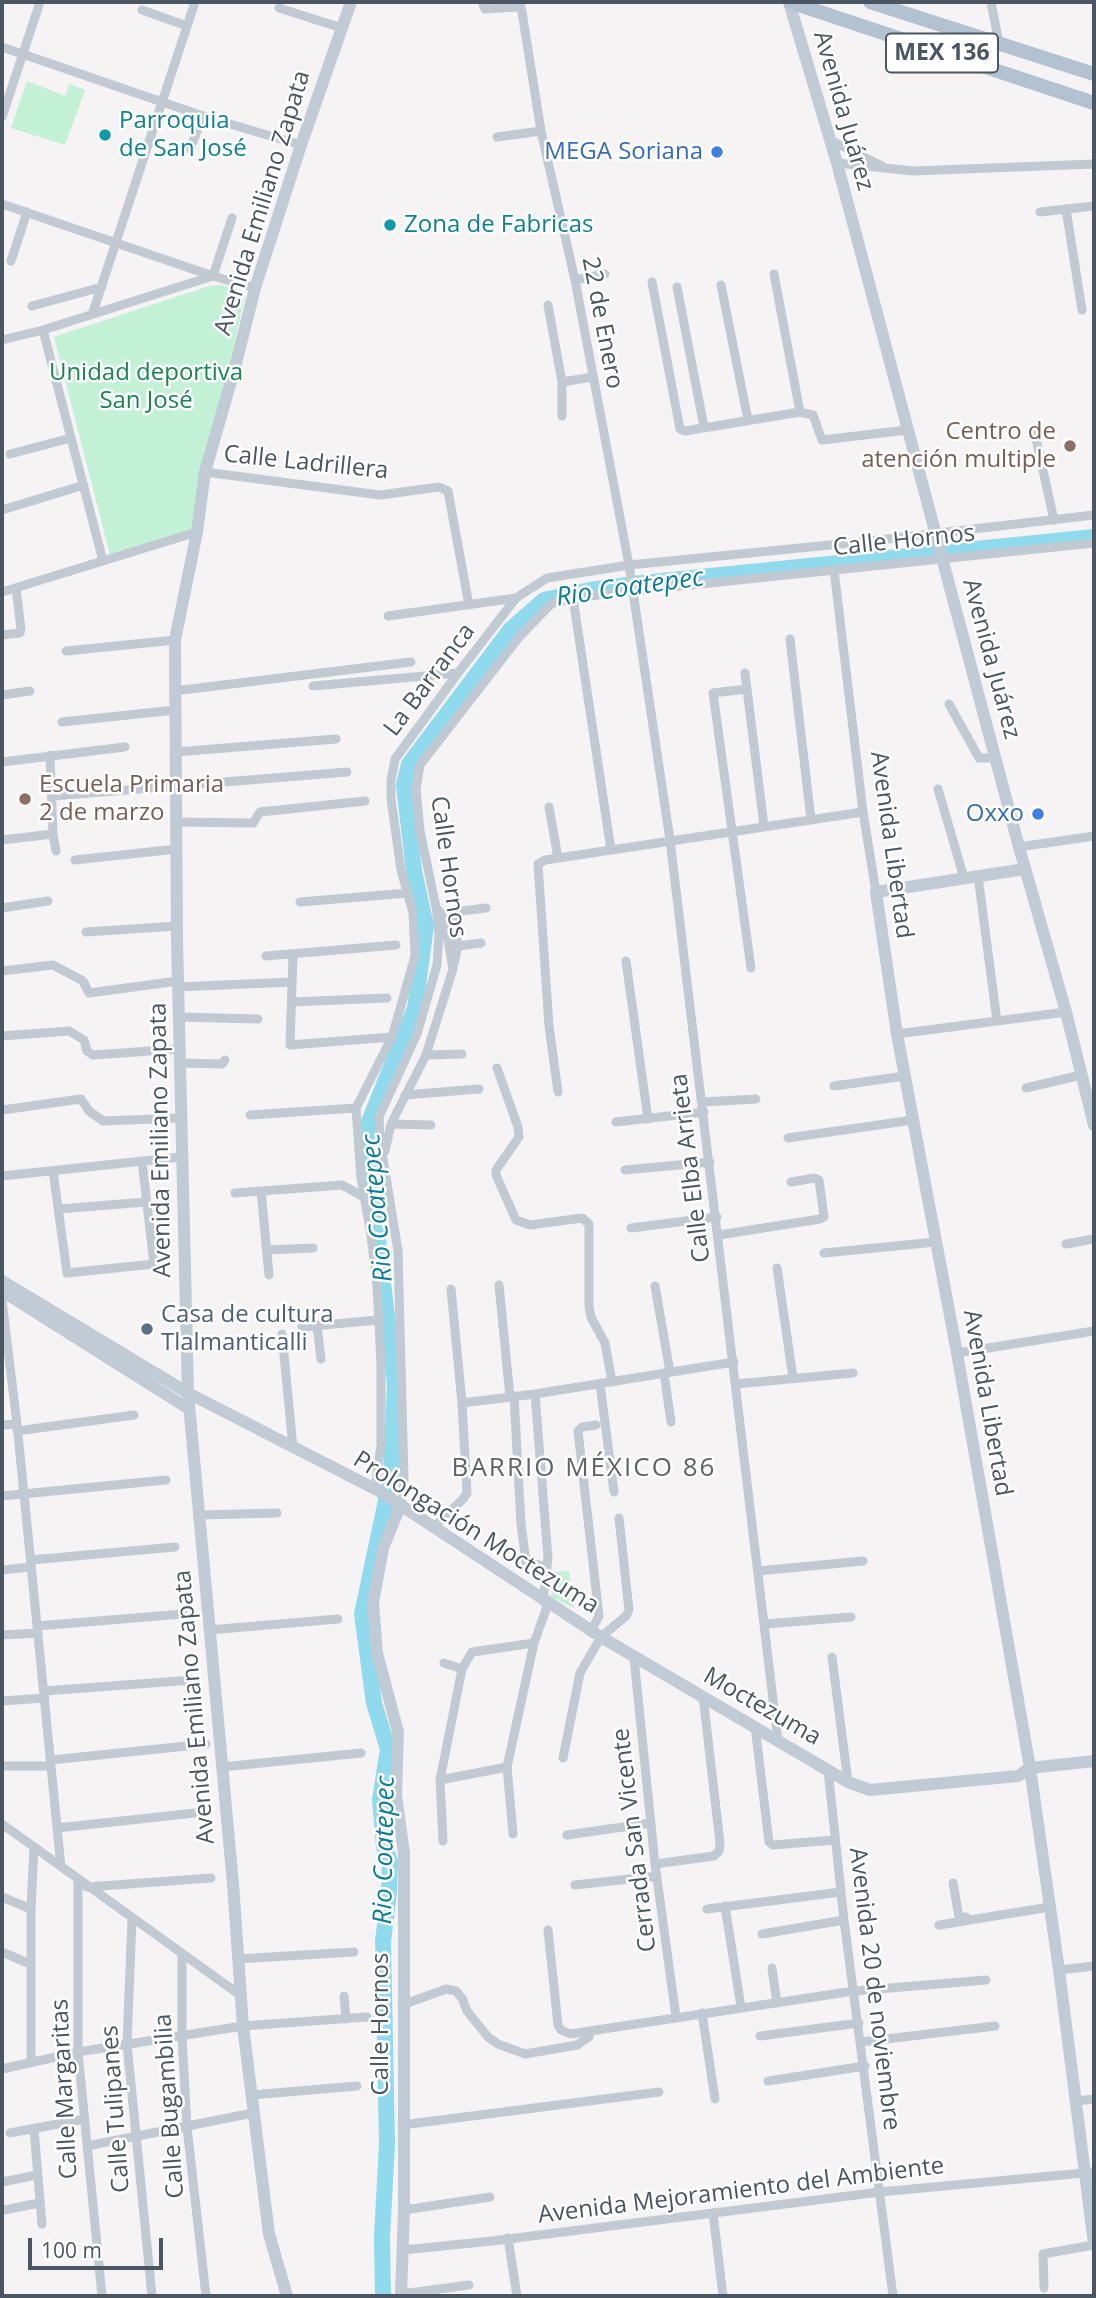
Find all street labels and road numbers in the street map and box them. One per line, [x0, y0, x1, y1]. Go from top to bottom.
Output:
street label: Avenida Juárez [806, 28, 880, 194]
road number: MEX 136 [886, 34, 998, 72]
street label: Avenida Emiliano Zapata [209, 67, 317, 339]
street label: 22 de Enero [575, 255, 629, 391]
street label: Calle Ladrillera [222, 440, 390, 486]
street label: Calle Hornos [831, 519, 977, 563]
street label: Avenida Juárez [956, 576, 1026, 742]
street label: La Barranca [378, 618, 482, 742]
street label: Avenida Libertad [864, 750, 918, 940]
street label: Calle Hornos [424, 794, 472, 940]
street label: Avenida Emiliano Zapata [144, 1002, 178, 1278]
street label: Calle Elba Arrieta [665, 1072, 717, 1264]
street label: Avenida Libertad [956, 1308, 1018, 1498]
street label: Prolongación Moctezuma [348, 1445, 604, 1621]
street label: Avenida Emiliano Zapata [169, 1569, 221, 1845]
street label: Moctezuma [698, 1662, 826, 1752]
street label: Cerrada San Vicente [607, 1726, 663, 1954]
street label: Avenida 20 de noviembre [842, 1846, 906, 2132]
street label: Calle Hornos [367, 1953, 395, 2095]
street label: Calle Margaritas [46, 1998, 84, 2180]
street label: Calle Bugambilia [149, 2013, 191, 2199]
street label: Calle Tulipanes [96, 2024, 136, 2194]
street label: Avenida Mejoramiento del Ambiente [536, 2152, 946, 2230]

